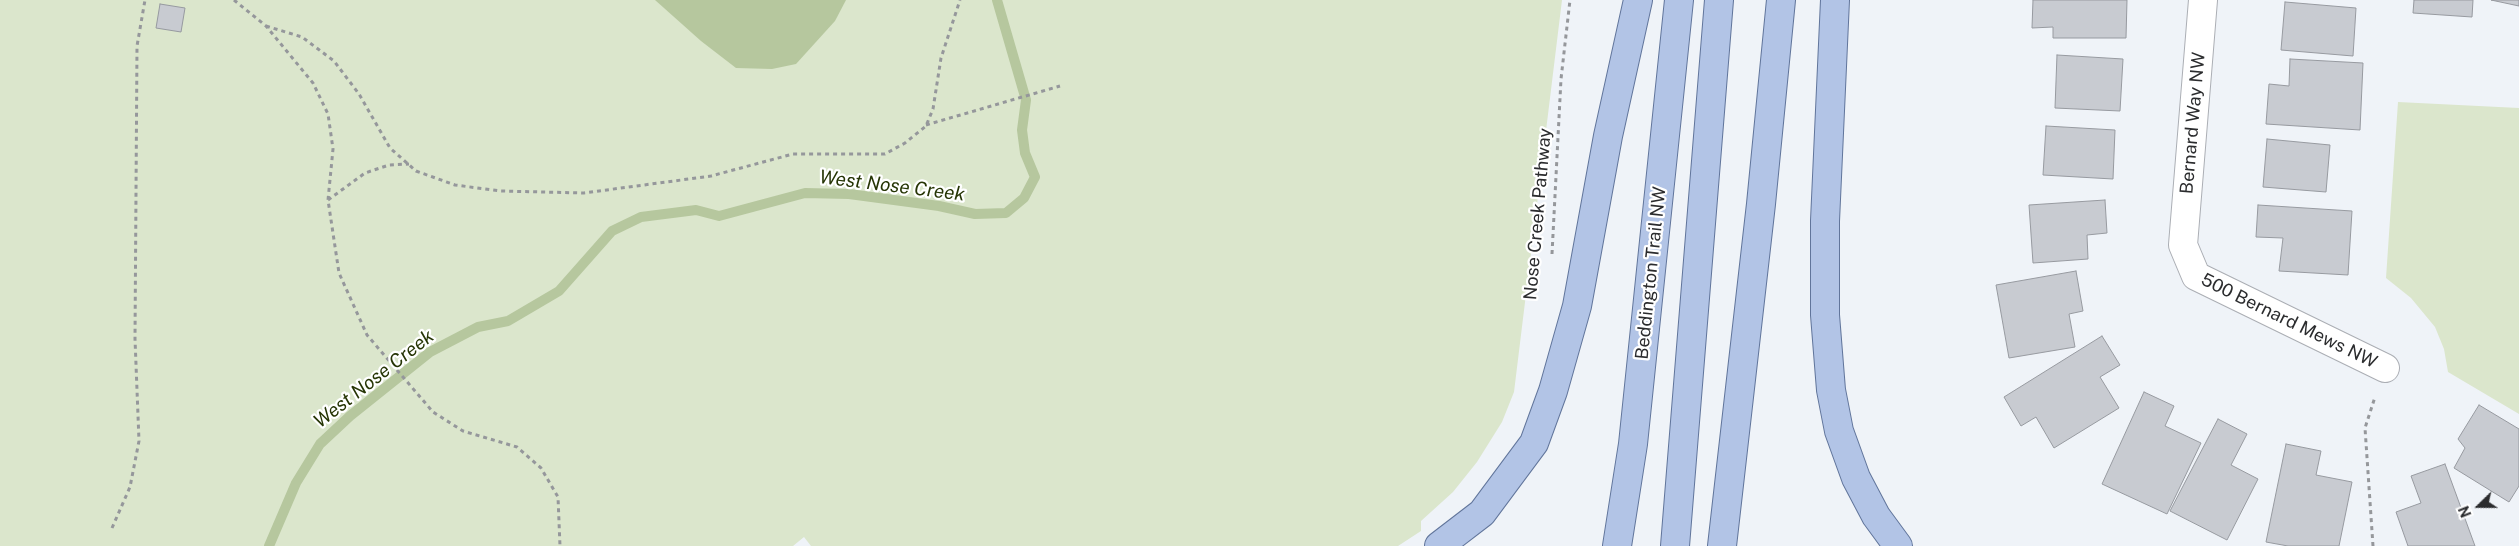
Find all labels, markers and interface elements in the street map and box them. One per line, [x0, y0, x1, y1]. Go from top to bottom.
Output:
street label: Bernard Way NW [2176, 51, 2210, 195]
street label: Nose Creek Pathway [1520, 127, 1556, 301]
water label: West Nose Creek [818, 166, 966, 206]
street label: Beddington Trail NW [1631, 185, 1671, 361]
street label: 500 Bernard Mews NW [2197, 269, 2381, 373]
water label: West Nose Creek [309, 325, 439, 433]
north arrow [2454, 481, 2504, 531]
text: N [2456, 504, 2475, 520]

